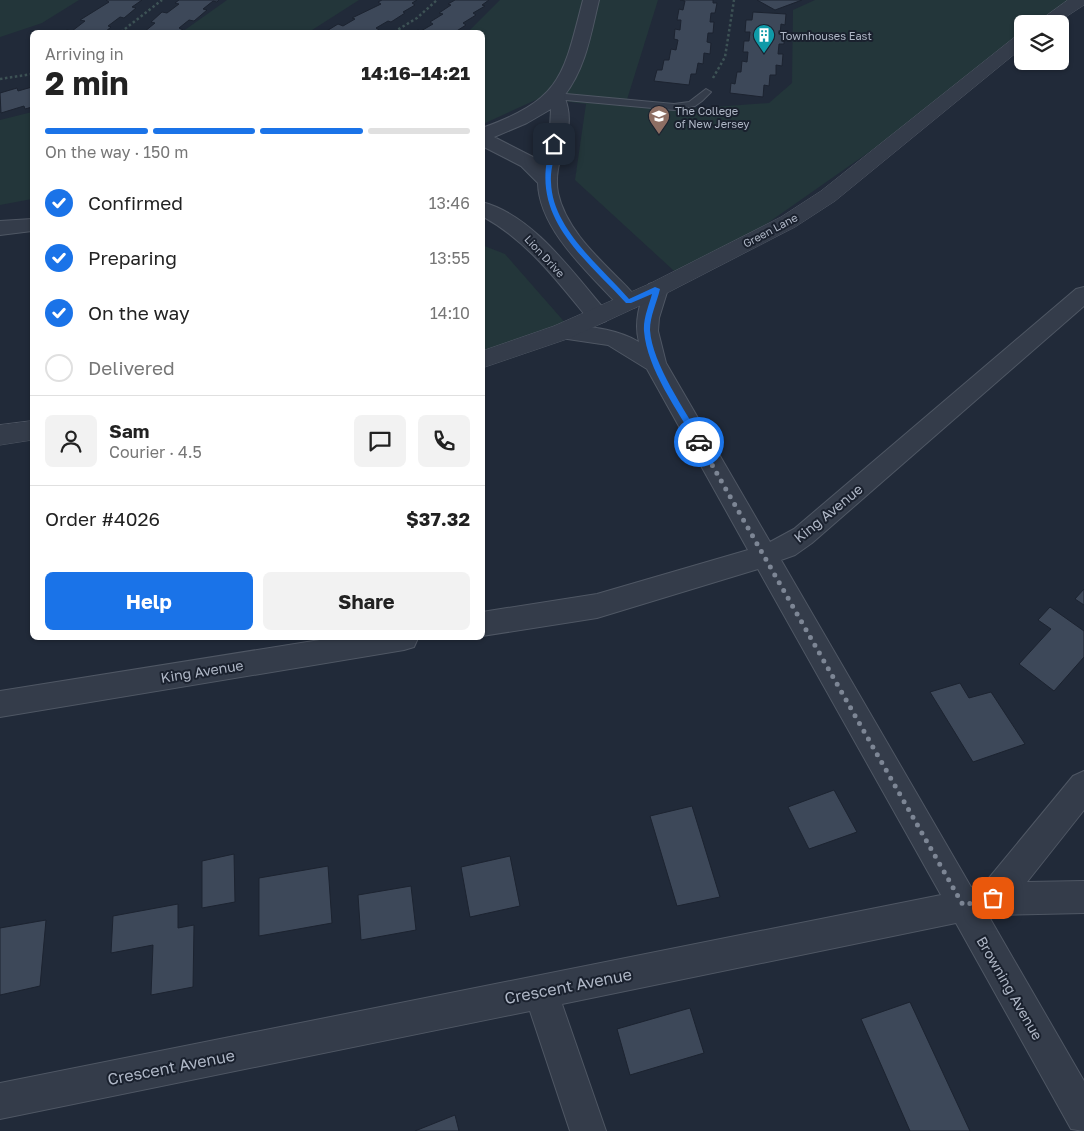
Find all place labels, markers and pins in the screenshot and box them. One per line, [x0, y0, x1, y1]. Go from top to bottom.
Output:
building icon: Townhouses East [752, 23, 776, 54]
place label: Townhouses East [780, 29, 872, 42]
school or university icon: The College of New Jersey [647, 104, 671, 135]
place label: The College of New Jersey [675, 104, 749, 130]
pin [533, 123, 575, 165]
pin [972, 877, 1014, 919]

